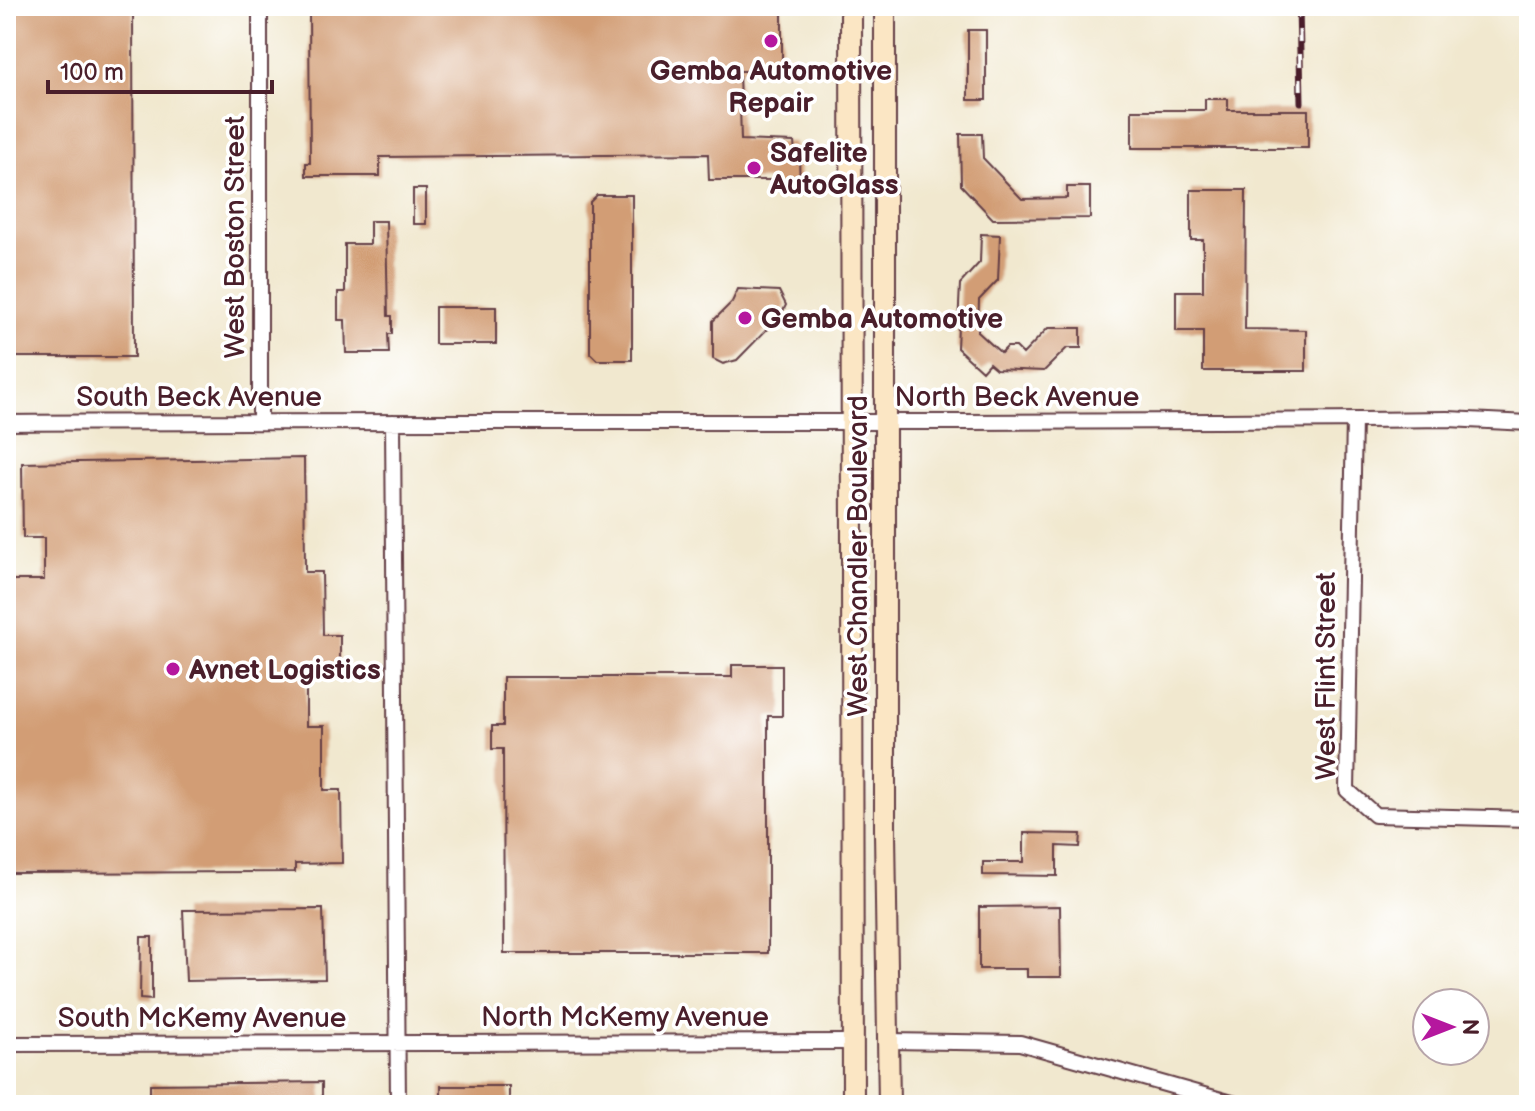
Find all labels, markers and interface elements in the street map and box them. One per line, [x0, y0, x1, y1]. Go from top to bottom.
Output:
marker: Gemba Automotive Repair [762, 32, 780, 50]
scale bar [48, 44, 272, 94]
place label: Gemba Automotive Repair [650, 55, 892, 120]
text: 100 m [60, 58, 124, 87]
street label: West Boston Street [219, 115, 252, 358]
place label: Safelite AutoGlass [769, 137, 899, 202]
marker: Safelite AutoGlass [745, 159, 763, 177]
place label: Gemba Automotive [761, 303, 1003, 336]
marker: Gemba Automotive [736, 309, 754, 327]
street label: South Beck Avenue [76, 381, 322, 414]
street label: North Beck Avenue [895, 381, 1139, 414]
street label: West Chandler Boulevard [842, 395, 875, 717]
street label: West Flint Street [1310, 571, 1343, 780]
place label: Avnet Logistics [188, 654, 381, 687]
marker: Avnet Logistics [164, 660, 182, 678]
north arrow [1411, 987, 1491, 1067]
street label: North McKemy Avenue [481, 1001, 769, 1034]
street label: South McKemy Avenue [58, 1002, 346, 1035]
text: N [1456, 1019, 1483, 1035]

